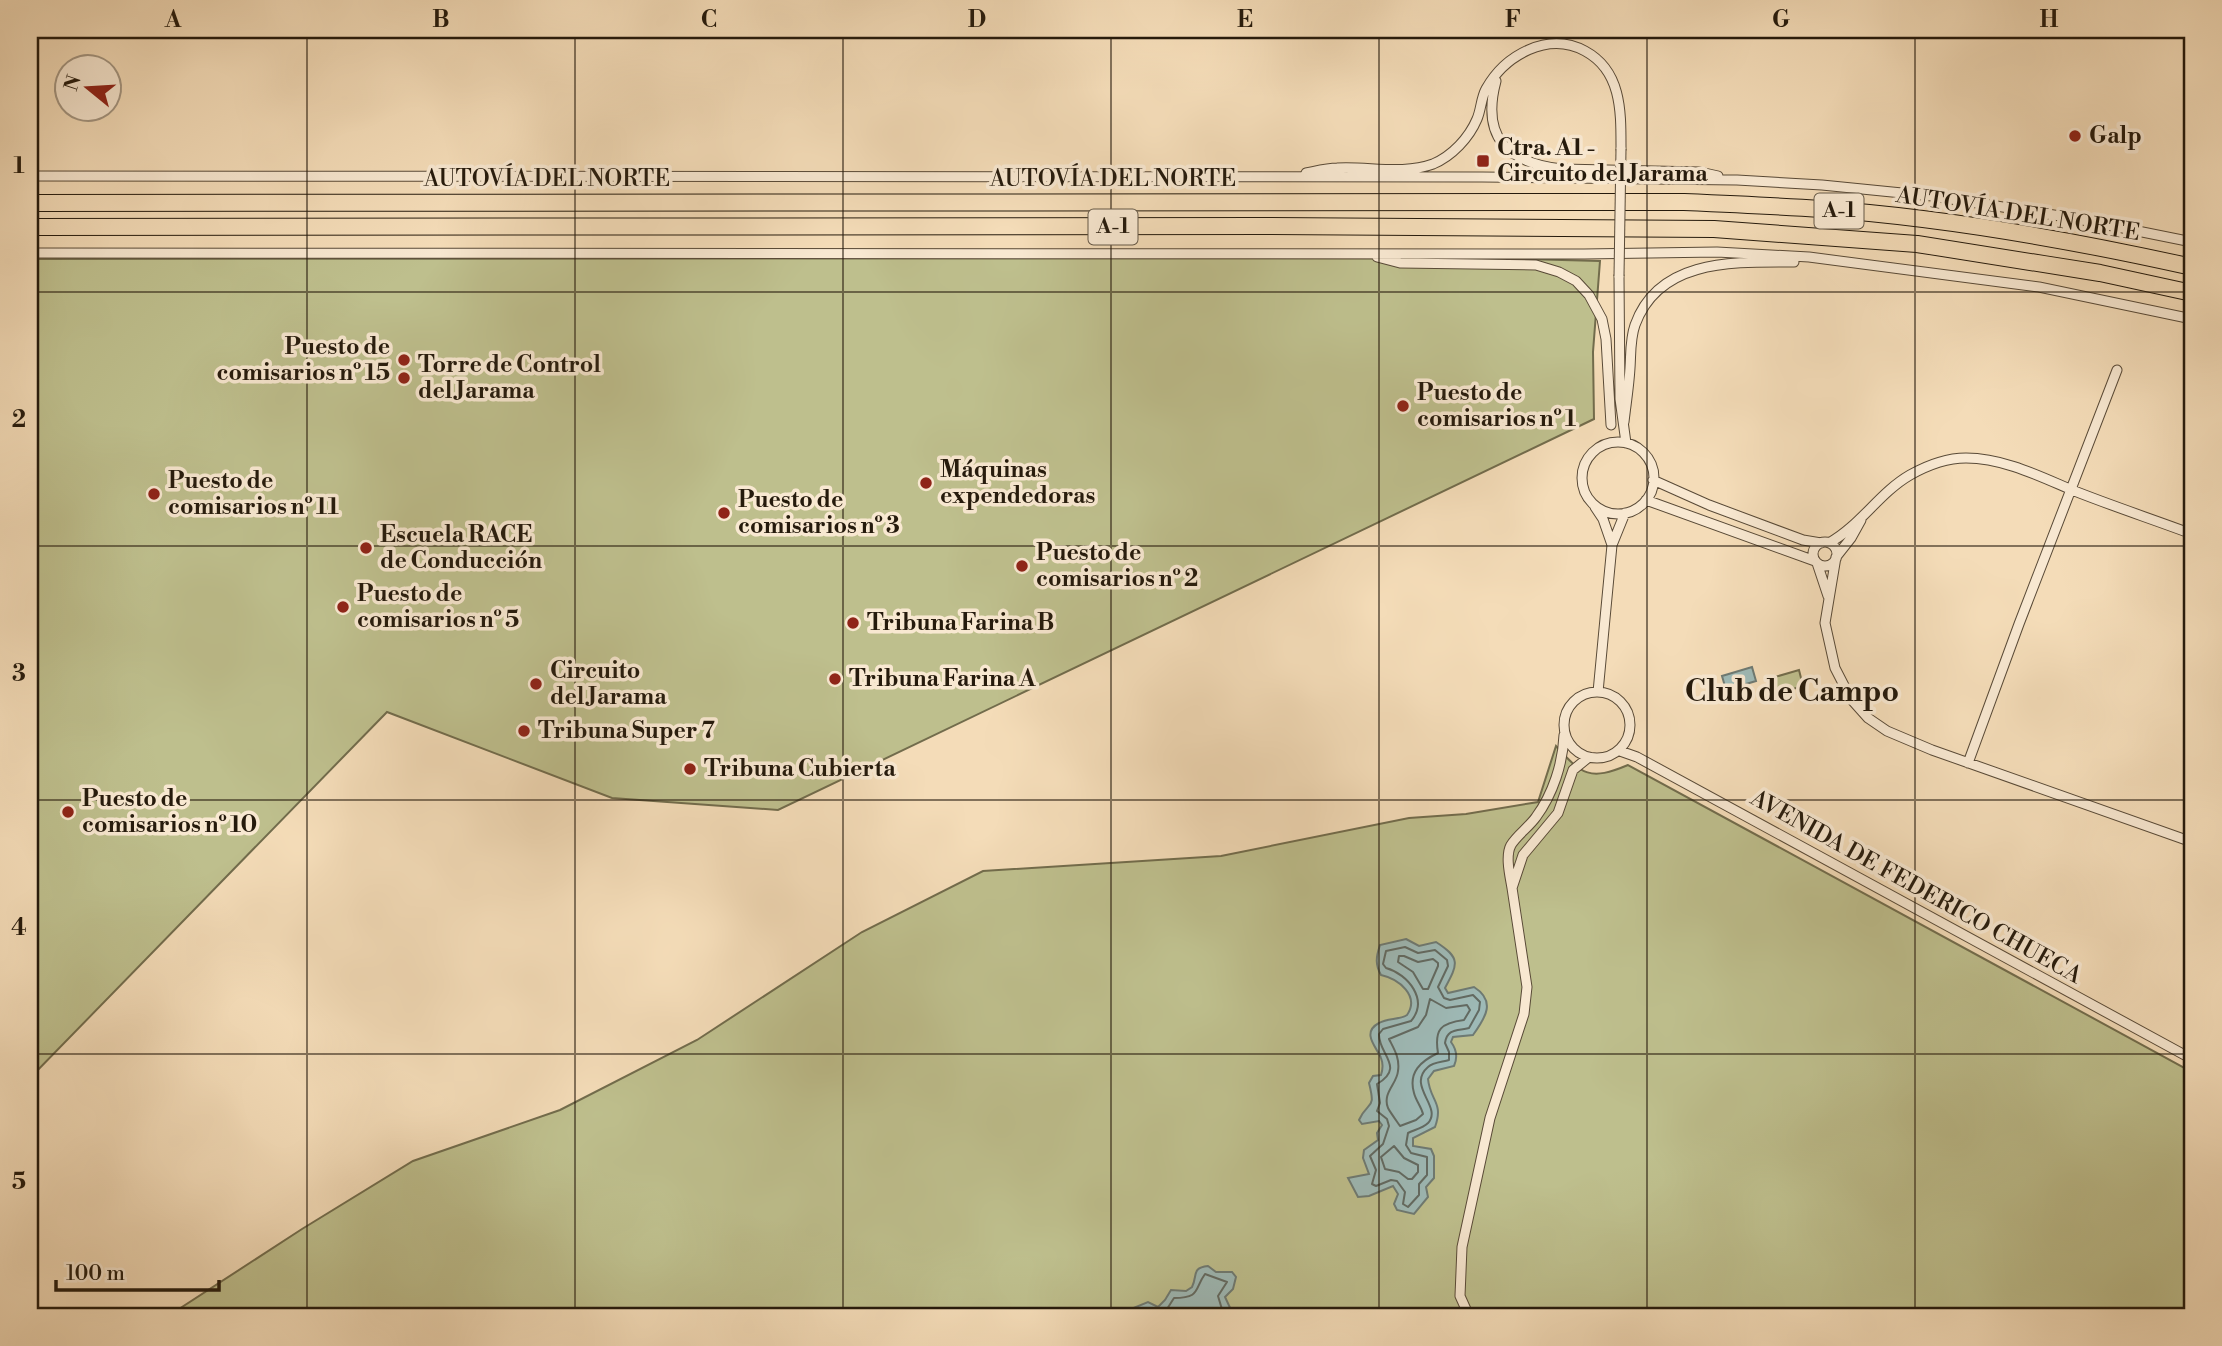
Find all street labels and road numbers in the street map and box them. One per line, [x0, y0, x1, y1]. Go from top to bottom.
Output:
street label: AUTOVÍA DEL NORTE [423, 163, 670, 193]
street label: AUTOVÍA DEL NORTE [989, 163, 1236, 193]
street label: AUTOVÍA DEL NORTE [1893, 179, 2142, 247]
road number: A-1 [1814, 194, 1864, 228]
road number: A-1 [1088, 210, 1138, 244]
street label: AVENIDA DE FEDERICO CHUECA [1745, 784, 2087, 991]

